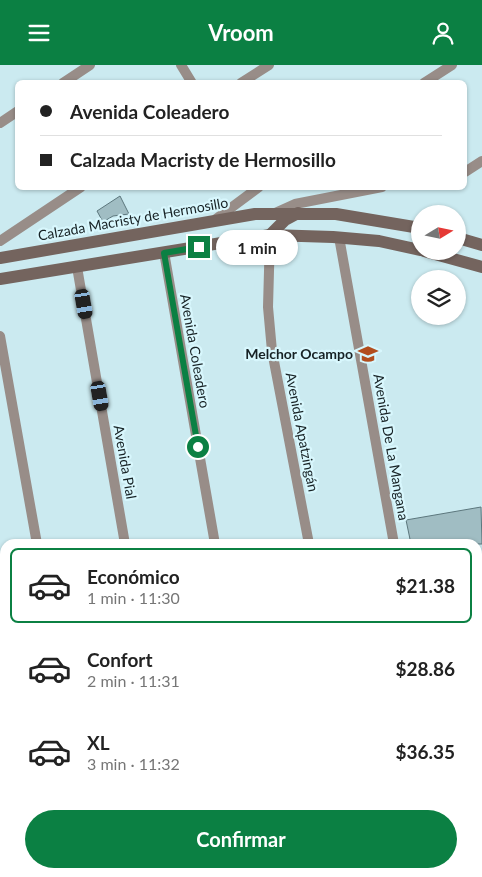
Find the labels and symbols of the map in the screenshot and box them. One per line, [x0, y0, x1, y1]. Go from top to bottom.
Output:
street label: Calzada Macristy de Hermosillo [36, 193, 229, 244]
north arrow [411, 205, 466, 260]
callout: 1 min [216, 229, 299, 265]
route end [188, 236, 210, 258]
car [74, 288, 93, 320]
street label: Avenida Coleadero [177, 292, 214, 409]
school or university icon: Melchor Ocampo [357, 343, 379, 365]
place label: Melchor Ocampo [245, 345, 353, 362]
street label: Avenida Apatzingán [283, 371, 322, 493]
street label: Avenida De La Mangana [370, 372, 413, 522]
car [90, 380, 109, 412]
street label: Avenida Pial [111, 424, 140, 500]
route start [187, 436, 209, 458]

